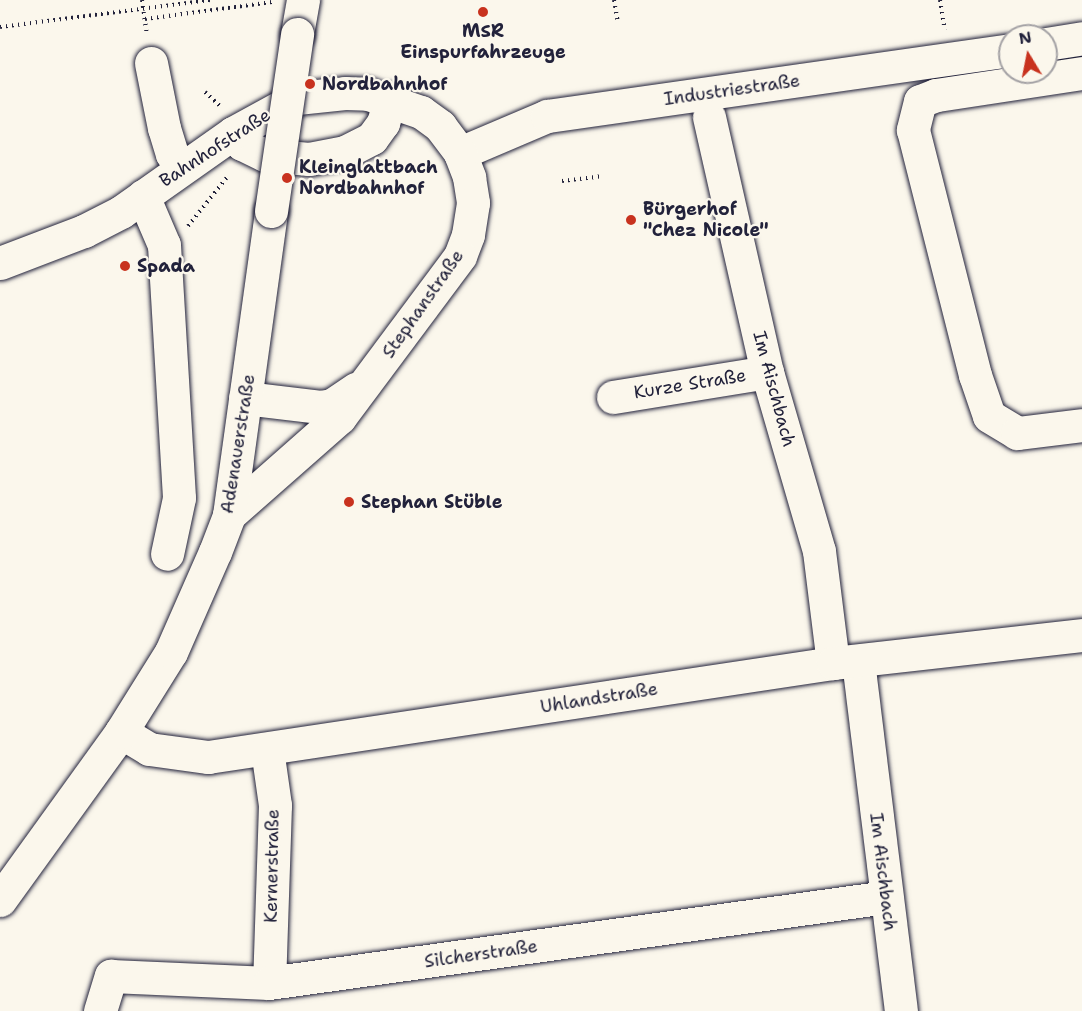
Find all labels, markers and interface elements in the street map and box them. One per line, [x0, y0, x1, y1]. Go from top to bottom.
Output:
marker: MSR Einspurfahrzeuge [476, 5, 490, 19]
place label: MSR Einspurfahrzeuge [400, 21, 566, 63]
north arrow [998, 24, 1058, 84]
text: N [1017, 26, 1033, 49]
street label: Industriestraße [663, 70, 801, 110]
place label: Nordbahnhof [322, 73, 448, 95]
marker: Nordbahnhof [303, 77, 317, 91]
street label: Bahnhofstraße [155, 104, 275, 192]
place label: Kleinglattbach Nordbahnhof [299, 157, 438, 200]
marker: Kleinglattbach Nordbahnhof [280, 171, 294, 185]
place label: Bürgerhof "Chez Nicole" [643, 199, 769, 242]
marker: Bürgerhof "Chez Nicole" [624, 213, 638, 227]
street label: Stephanstraße [378, 246, 468, 362]
place label: Spada [137, 255, 195, 277]
marker: Spada [118, 259, 132, 273]
street label: Im Aischbach [748, 329, 800, 449]
street label: Kurze Straße [632, 364, 748, 404]
street label: Adenauerstraße [216, 373, 260, 515]
place label: Stephan Stüble [361, 491, 502, 513]
marker: Stephan Stüble [342, 495, 356, 509]
street label: Uhlandstraße [539, 678, 659, 718]
street label: Kernerstraße [260, 809, 284, 923]
street label: Im Aischbach [865, 812, 901, 932]
street label: Silcherstraße [423, 935, 539, 973]

